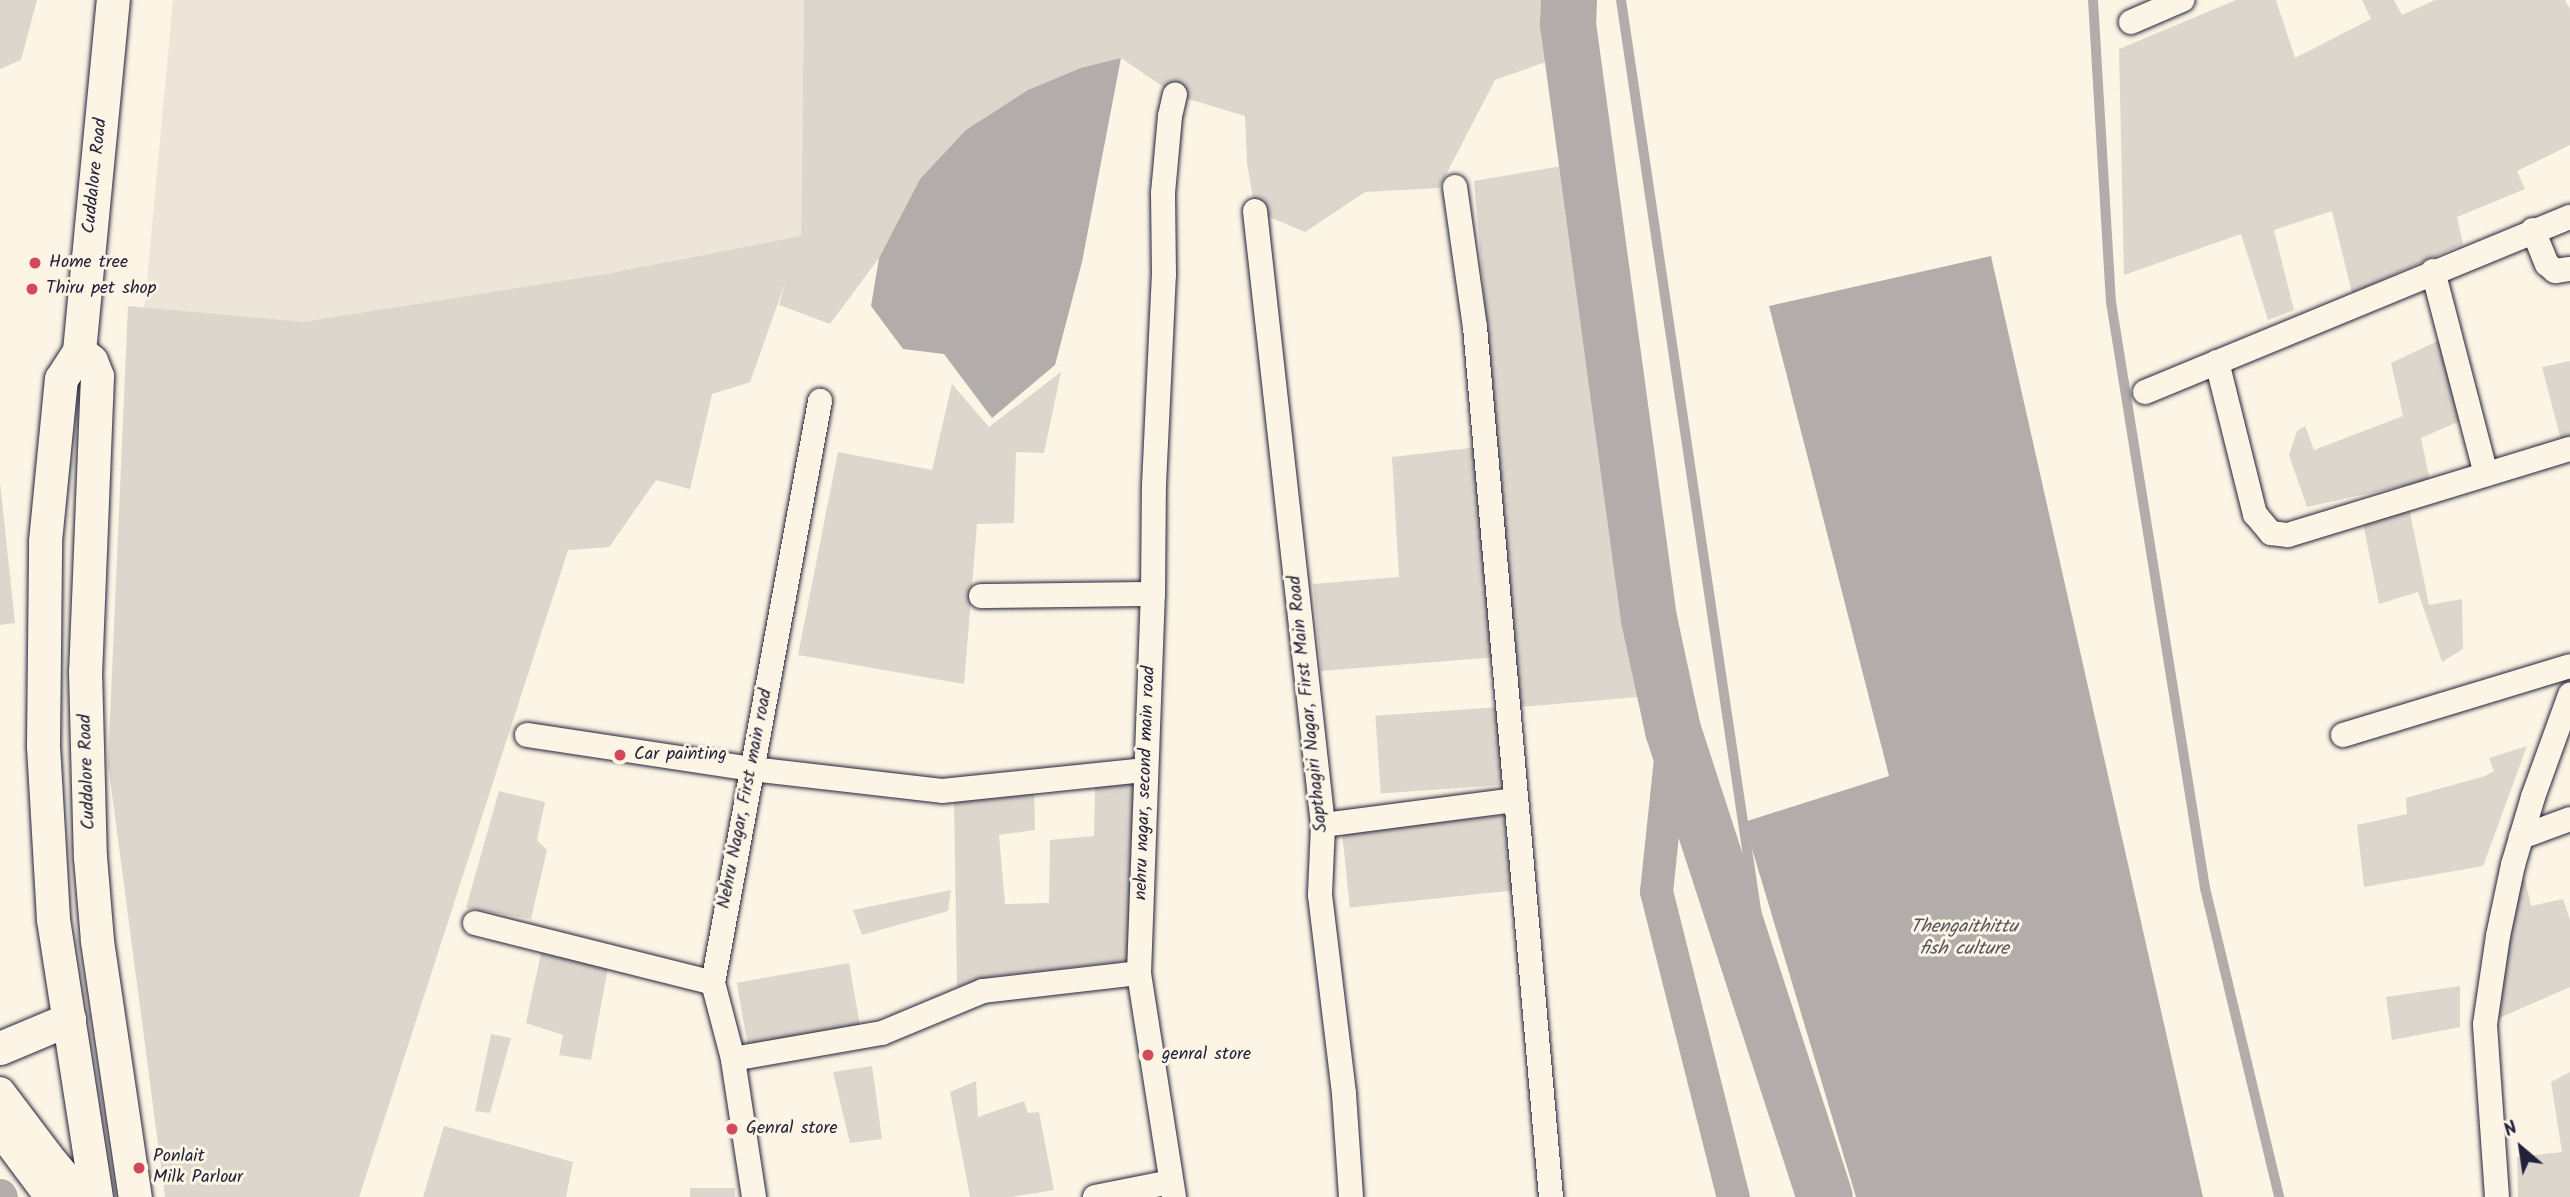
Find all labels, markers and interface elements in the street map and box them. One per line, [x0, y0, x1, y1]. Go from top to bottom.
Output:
street label: Cuddalore Road [79, 117, 113, 235]
place label: Home tree [49, 252, 128, 274]
marker: Home tree [27, 255, 43, 271]
place label: Thiru pet shop [46, 278, 156, 300]
marker: Thiru pet shop [24, 281, 40, 297]
street label: Sapthagiri Nagar, First Main Road [1285, 574, 1333, 834]
street label: nehru nagar, second main road [1131, 665, 1161, 901]
street label: Nehru Nagar, First main road [714, 687, 778, 911]
street label: Cuddalore Road [75, 714, 101, 830]
place label: Car painting [634, 744, 727, 766]
marker: Car painting [612, 747, 628, 763]
water label: Thengaithittu fish culture [1910, 917, 2018, 961]
place label: genral store [1162, 1044, 1251, 1066]
marker: genral store [1140, 1047, 1156, 1063]
north arrow [2486, 1113, 2556, 1183]
text: N [2498, 1114, 2523, 1146]
place label: Genral store [746, 1118, 838, 1140]
marker: Genral store [724, 1121, 740, 1137]
place label: Ponlait Milk Parlour [153, 1147, 243, 1190]
marker: Ponlait Milk Parlour [131, 1160, 147, 1176]

